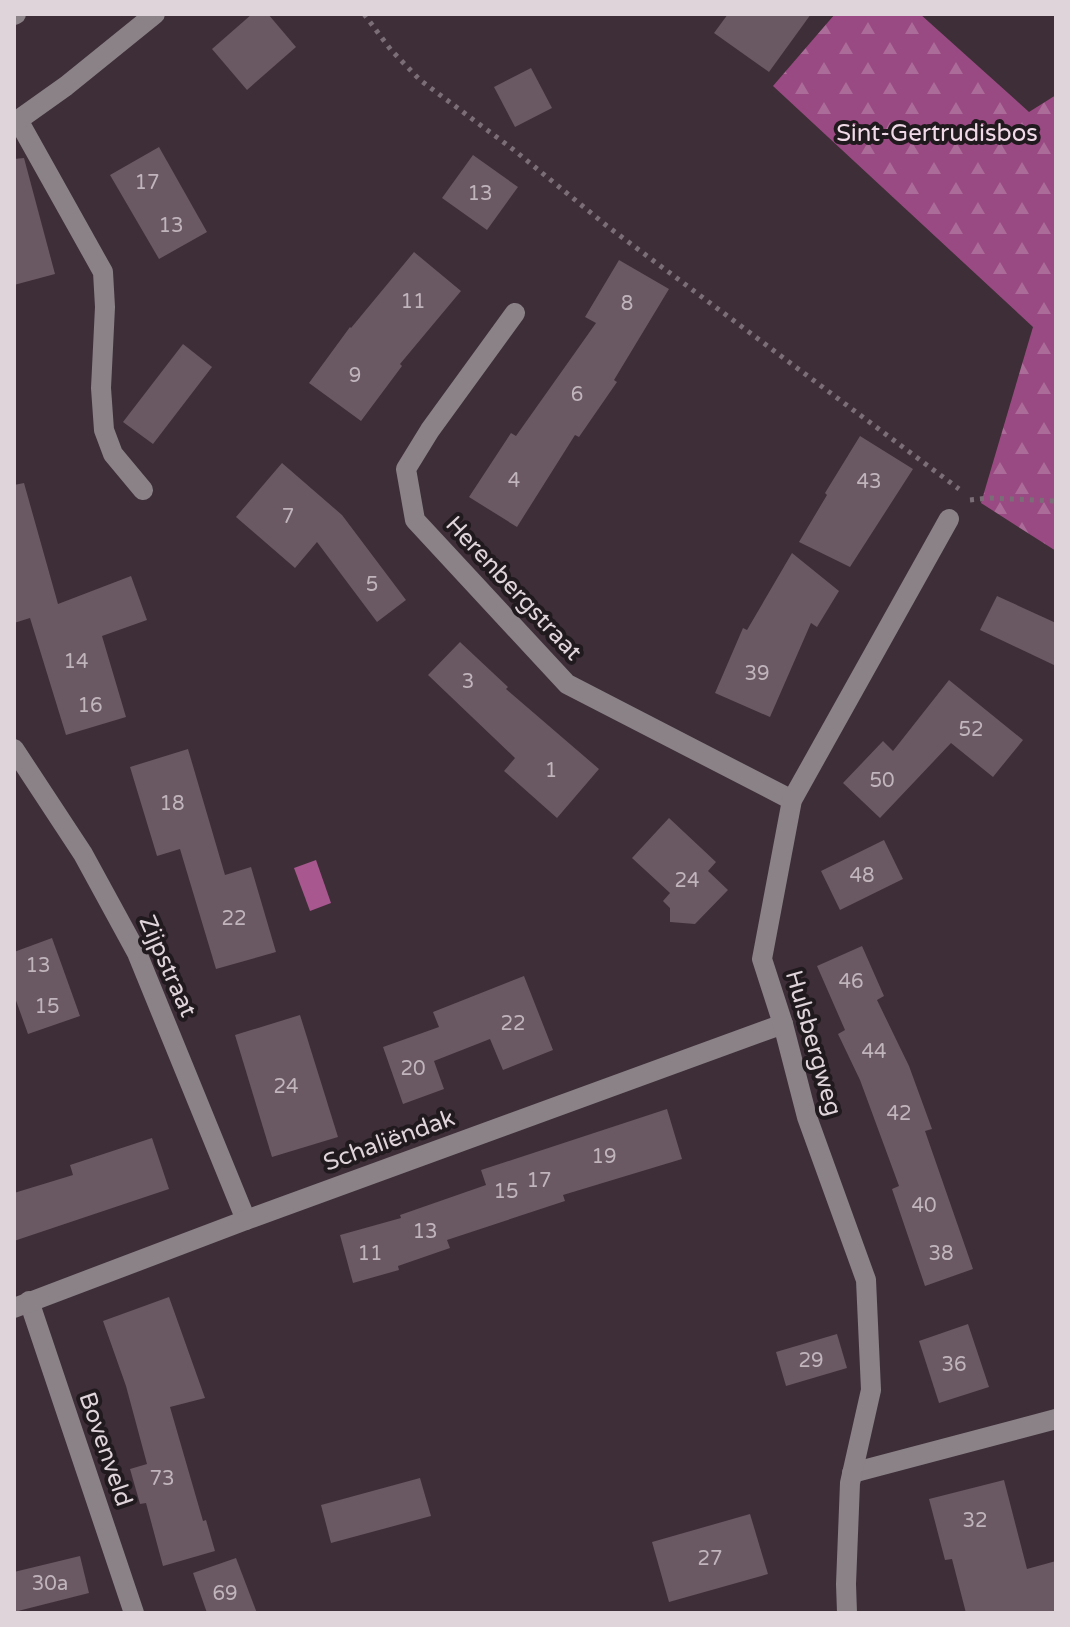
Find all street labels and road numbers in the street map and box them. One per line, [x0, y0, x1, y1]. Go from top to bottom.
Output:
street label: Herenbergstraat [439, 510, 588, 667]
street label: Zijpstraat [132, 911, 203, 1022]
street label: Hulsbergweg [779, 967, 848, 1119]
street label: Schaliëndak [320, 1103, 459, 1178]
street label: Bovenveld [72, 1388, 139, 1510]

